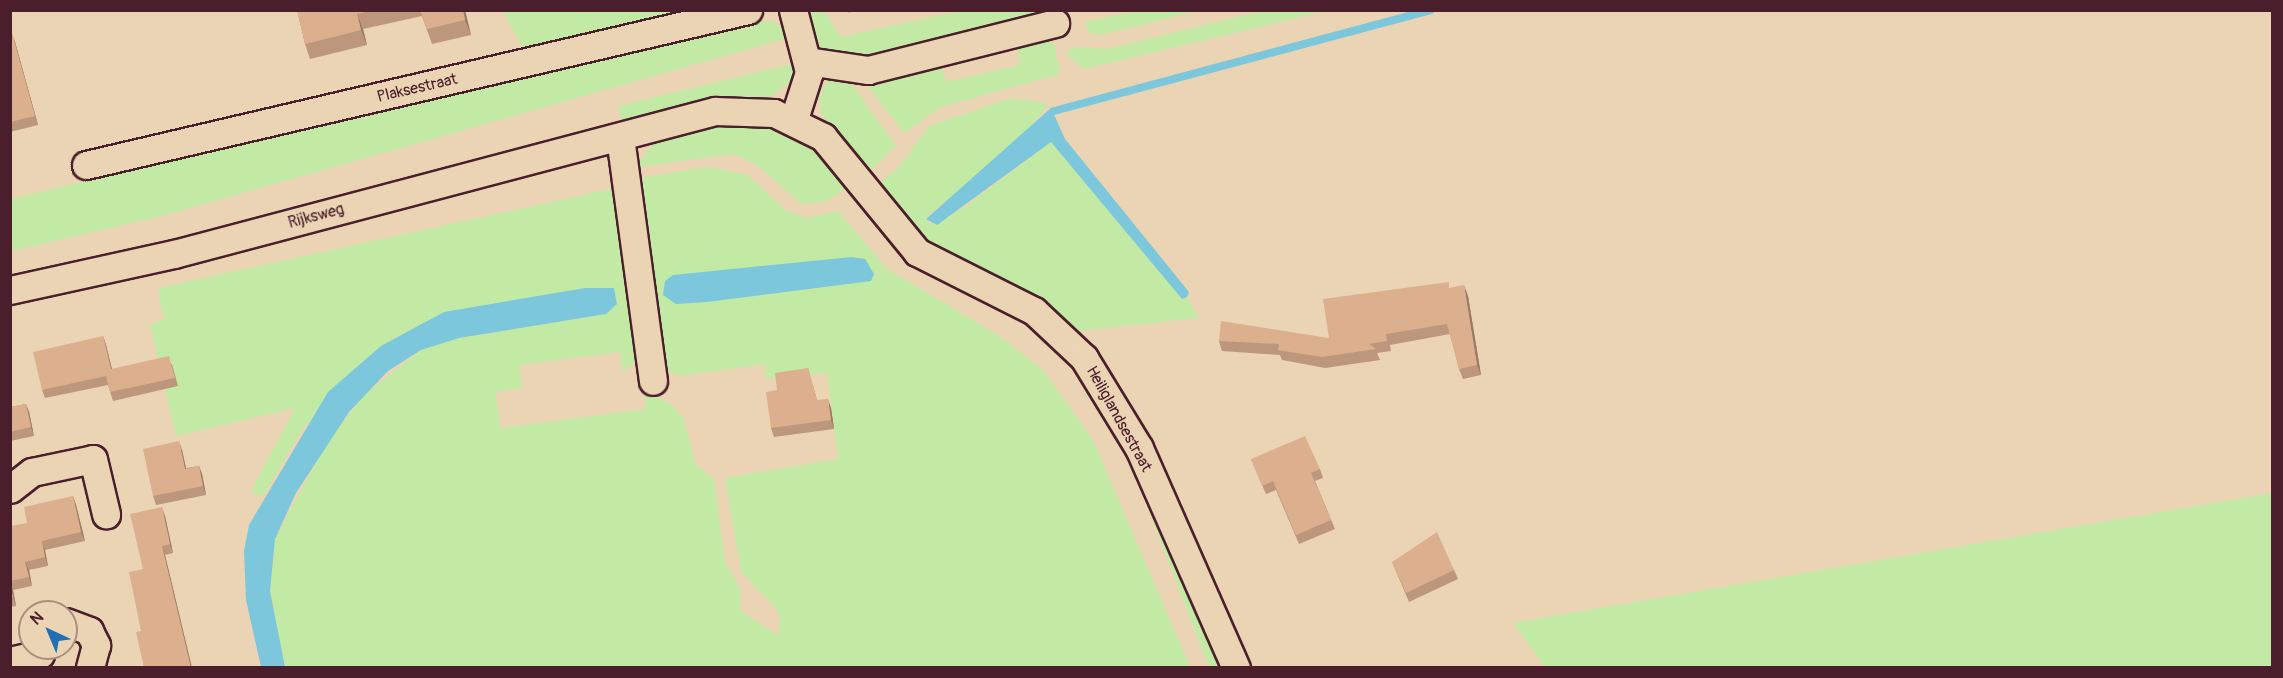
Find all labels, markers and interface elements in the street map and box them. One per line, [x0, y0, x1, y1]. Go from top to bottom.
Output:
street label: Plaksestraat [375, 69, 459, 107]
street label: Rijksweg [286, 199, 346, 233]
street label: Heiliglandsestraat [1082, 363, 1156, 475]
north arrow [18, 600, 78, 660]
text: N [26, 608, 48, 629]

